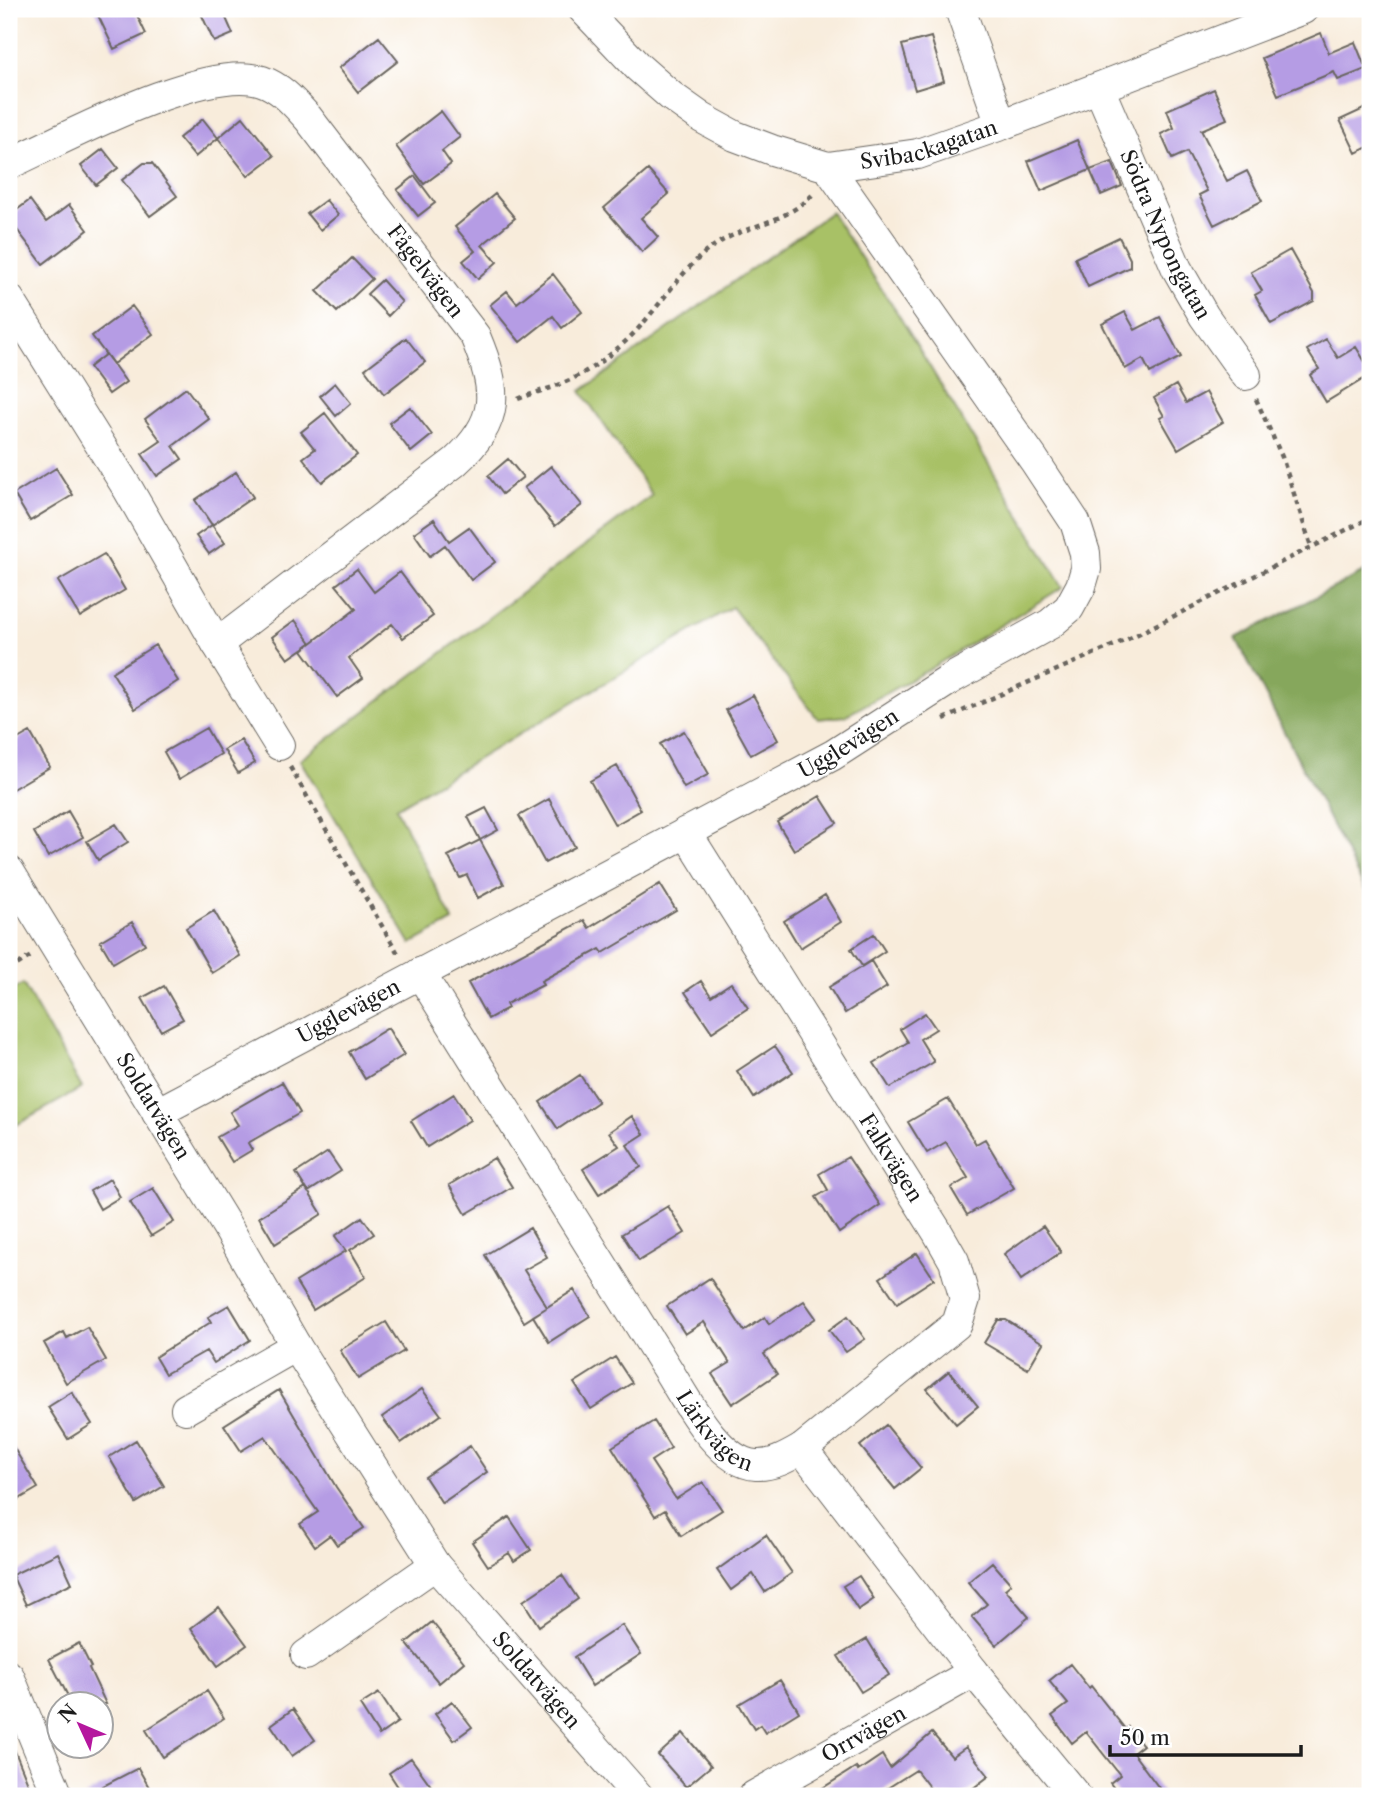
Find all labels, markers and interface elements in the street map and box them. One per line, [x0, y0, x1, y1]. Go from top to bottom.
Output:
street label: Svibackagatan [858, 114, 1001, 174]
street label: Södra Nypongatan [1115, 146, 1216, 324]
street label: Fågelvägen [382, 220, 469, 322]
street label: Ugglevägen [794, 703, 903, 783]
street label: Ugglevägen [293, 973, 404, 1049]
street label: Soldatvägen [112, 1048, 196, 1164]
street label: Falkvägen [854, 1109, 928, 1207]
street label: Lärkvägen [671, 1386, 756, 1476]
street label: Soldatvägen [488, 1626, 586, 1734]
north arrow [46, 1689, 116, 1759]
text: N [54, 1700, 82, 1727]
street label: Orrvägen [817, 1700, 910, 1767]
scale bar [1110, 1714, 1300, 1758]
text: 50 m [1120, 1725, 1170, 1750]

